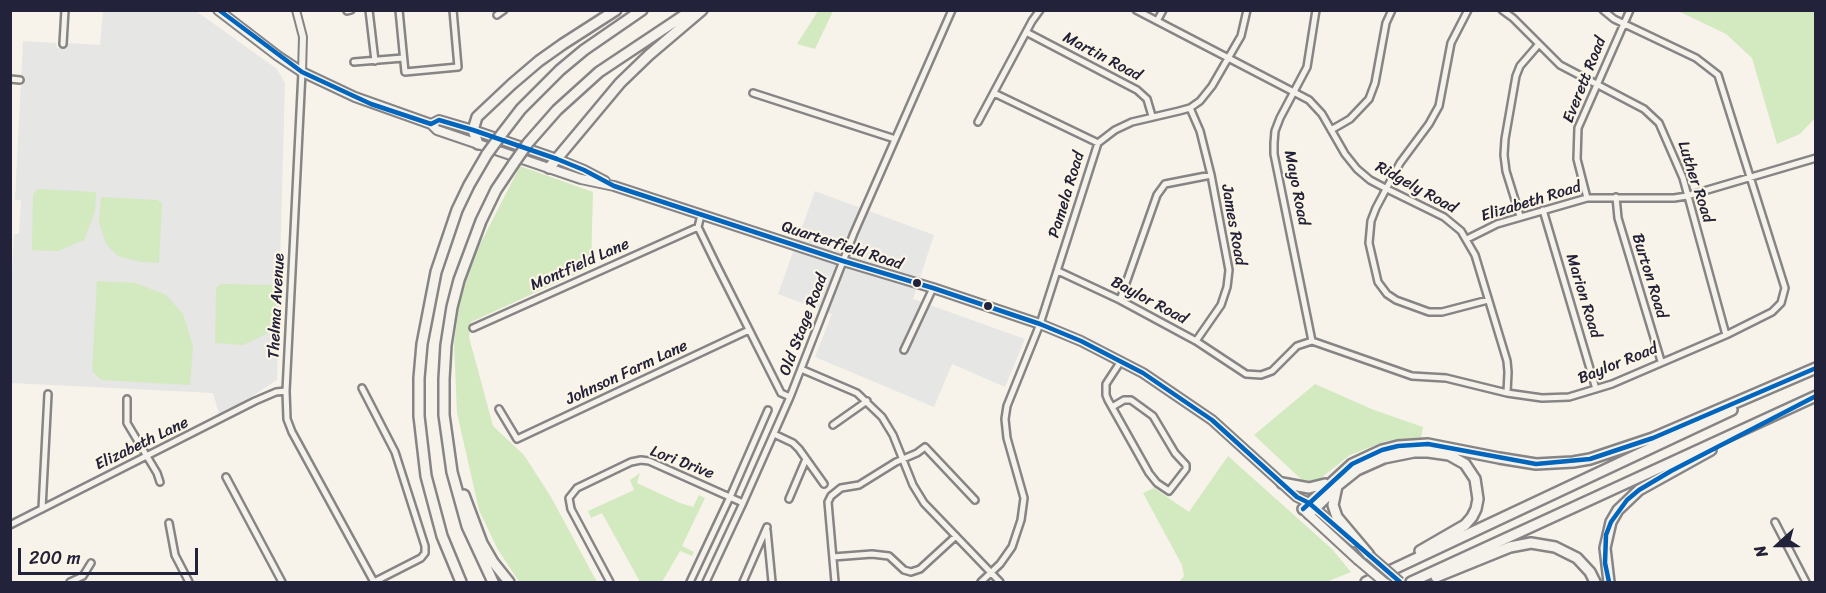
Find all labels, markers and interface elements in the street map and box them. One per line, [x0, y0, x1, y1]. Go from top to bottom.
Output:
street label: Martin Road [1059, 28, 1145, 86]
street label: Everett Road [1559, 34, 1611, 126]
street label: Luther Road [1673, 139, 1717, 225]
street label: Pamela Road [1045, 149, 1089, 241]
street label: Mayo Road [1279, 149, 1313, 227]
street label: Ridgely Road [1372, 158, 1460, 218]
street label: Elizabeth Road [1479, 178, 1583, 226]
street label: James Road [1216, 183, 1250, 267]
street label: Quarterfield Road [779, 217, 905, 275]
street label: Burton Road [1627, 231, 1671, 321]
street label: Montfield Lane [528, 235, 632, 295]
street label: Marion Road [1561, 252, 1605, 340]
street label: Thelma Avenue [265, 253, 289, 359]
street label: Old Stage Road [776, 271, 832, 379]
street label: Baylor Road [1107, 273, 1191, 329]
unlabelled marker [911, 277, 923, 289]
unlabelled marker [982, 300, 994, 312]
street label: Johnson Farm Lane [563, 336, 691, 410]
street label: Baylor Road [1575, 339, 1661, 389]
street label: Elizabeth Lane [92, 413, 192, 475]
street label: Lori Drive [647, 442, 717, 484]
north arrow [1748, 515, 1808, 575]
scale bar [21, 536, 201, 574]
text: N [1745, 541, 1776, 562]
text: 200 m [29, 542, 81, 574]

